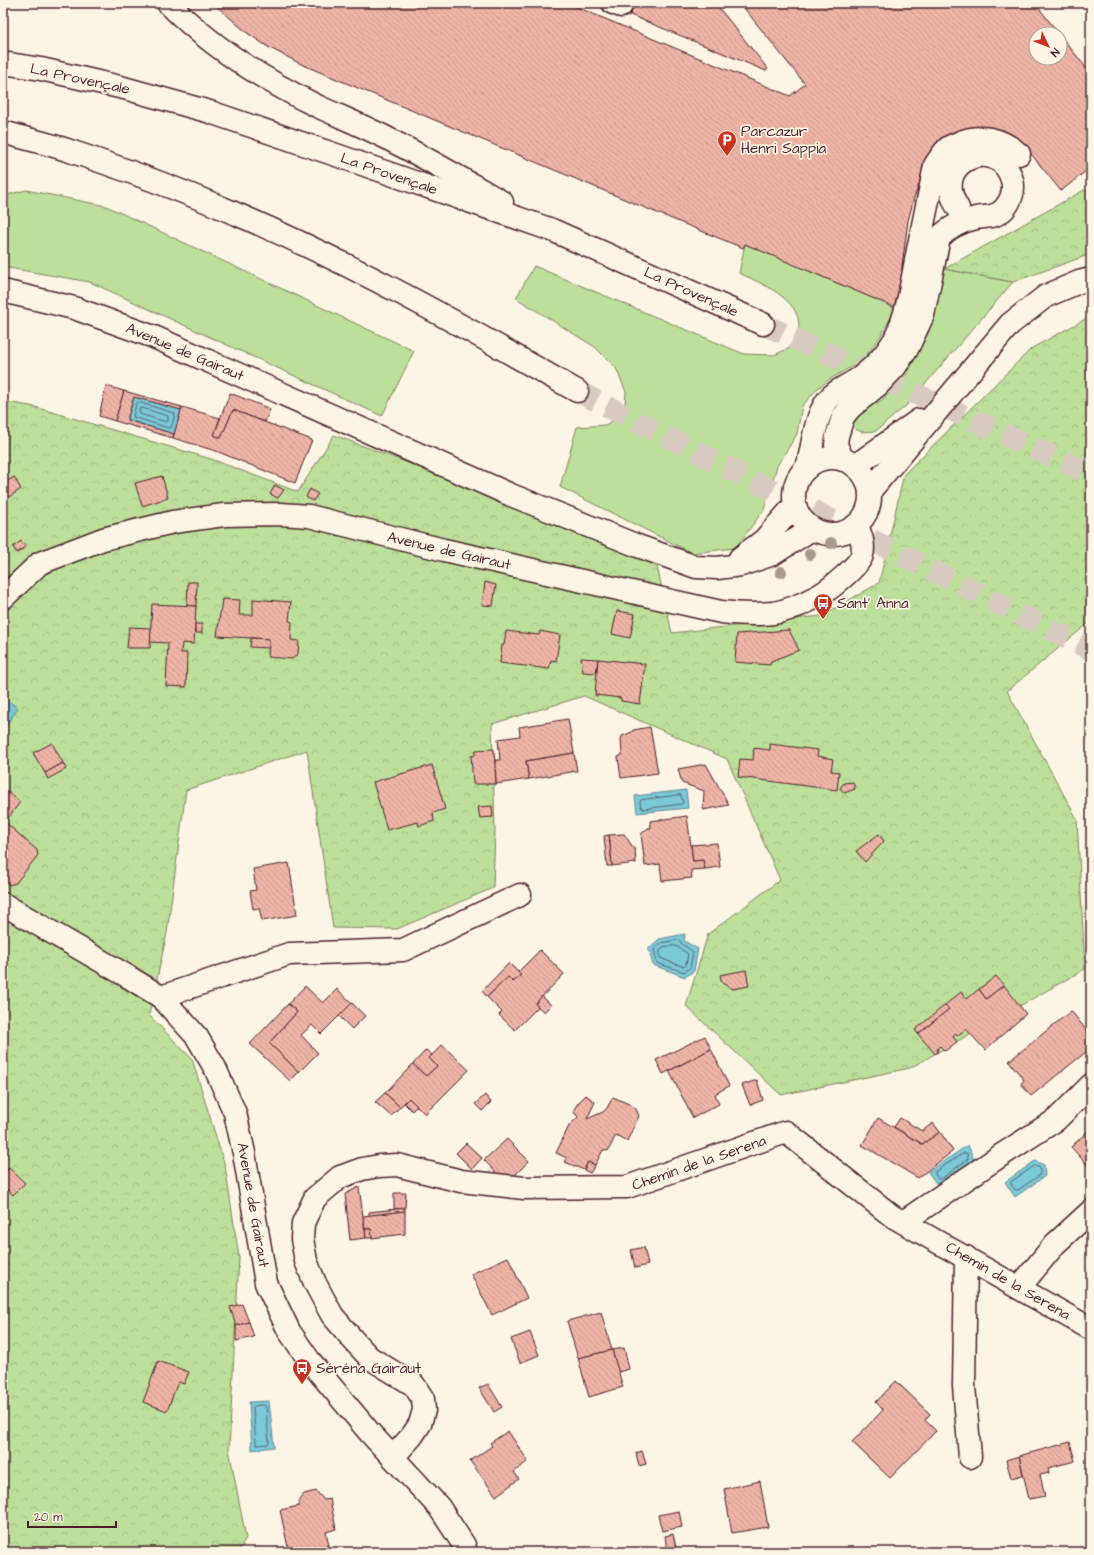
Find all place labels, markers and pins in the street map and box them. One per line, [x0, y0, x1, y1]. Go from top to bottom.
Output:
place label: Parcazur Henri Sappia [741, 121, 826, 159]
parking icon: Parcazur Henri Sappia [716, 129, 738, 157]
bus stop icon: Sant' Anna [812, 592, 834, 620]
place label: Sant' Anna [837, 593, 909, 614]
bus stop icon: Séréna Gairaut [291, 1357, 313, 1385]
place label: Séréna Gairaut [316, 1358, 421, 1379]

